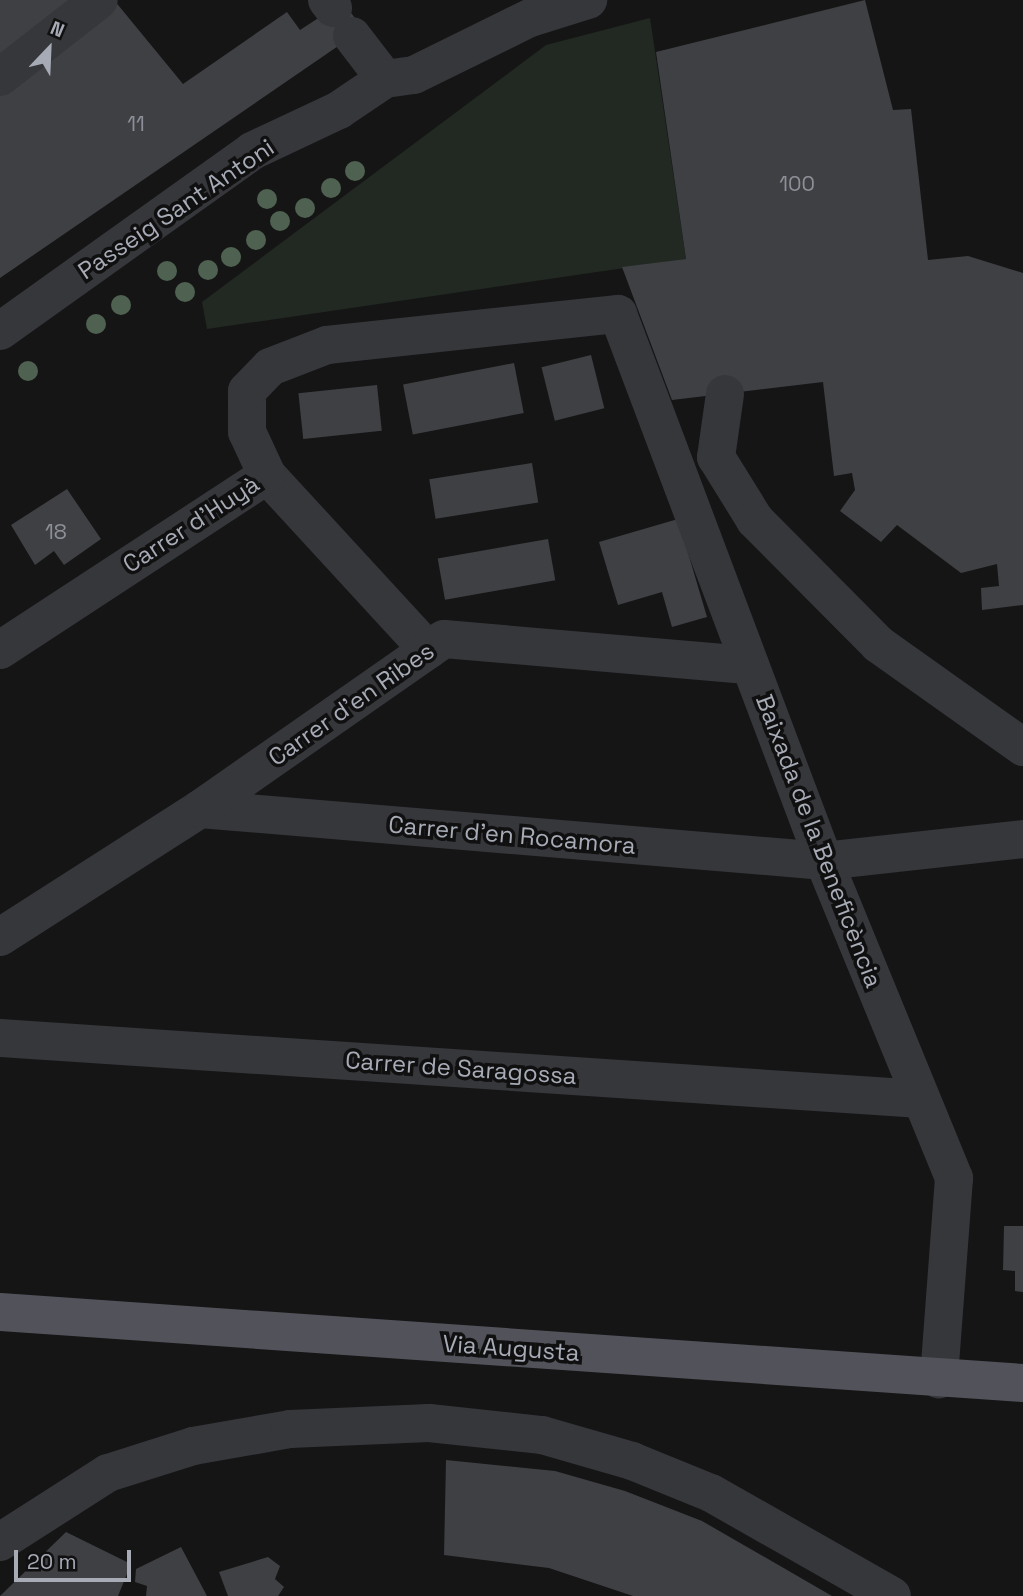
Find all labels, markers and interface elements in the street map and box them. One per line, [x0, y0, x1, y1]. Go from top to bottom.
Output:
north arrow [14, 14, 84, 84]
text: N [47, 15, 68, 43]
house number: 11 [127, 111, 145, 137]
street label: Passeig Sant Antoni [72, 133, 280, 285]
house number: 100 [779, 171, 815, 197]
street label: Carrer d'Huyà [117, 469, 265, 579]
house number: 18 [45, 519, 67, 545]
street label: Carrer d'en Ribes [263, 636, 439, 772]
street label: Baixada de la Beneficència [750, 690, 888, 992]
street label: Carrer d'en Rocamora [387, 810, 637, 860]
street label: Carrer de Saragossa [344, 1046, 578, 1090]
street label: Via Augusta [441, 1329, 581, 1367]
scale bar [18, 1536, 135, 1580]
text: 20 m [27, 1548, 77, 1575]

